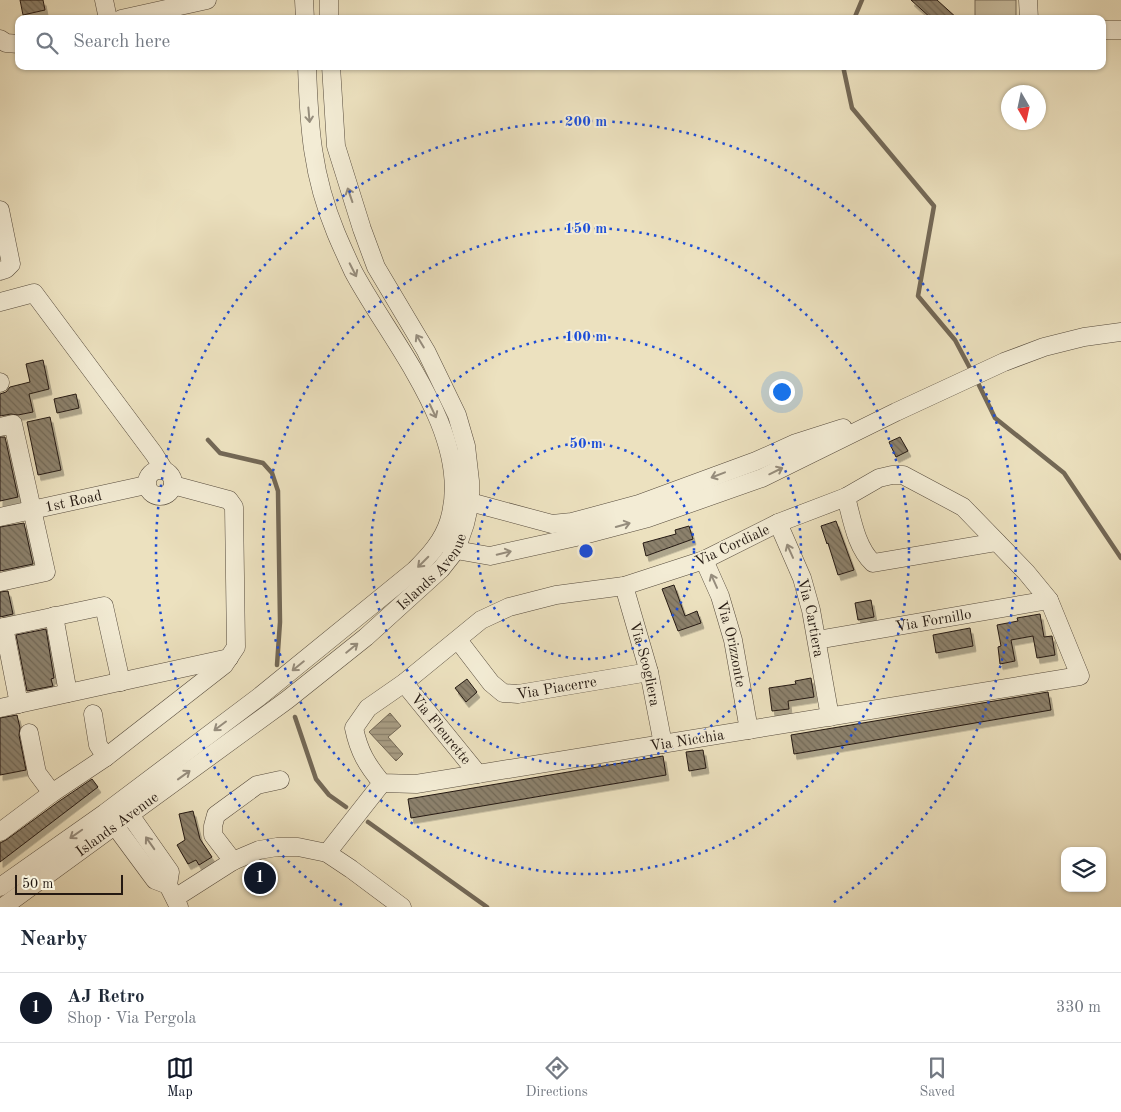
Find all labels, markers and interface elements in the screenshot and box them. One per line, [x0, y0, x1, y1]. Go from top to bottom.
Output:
search box [15, 15, 1106, 70]
icon: search [33, 29, 61, 57]
text: Search here [73, 33, 170, 52]
north arrow [1001, 85, 1046, 130]
one-way arrow [304, 107, 314, 123]
text: 200 m [565, 115, 607, 130]
one-way arrow [345, 188, 354, 203]
text: 150 m [565, 222, 607, 237]
one-way arrow [349, 262, 358, 277]
text: 100 m [565, 330, 607, 345]
one-way arrow [415, 334, 425, 348]
your location [769, 379, 795, 405]
one-way arrow [429, 403, 439, 418]
text: 50 m [569, 437, 603, 452]
one-way arrow [768, 466, 783, 475]
one-way arrow [711, 471, 726, 481]
street label: 1st Road [44, 489, 104, 516]
one-way arrow [614, 520, 630, 530]
street label: Via Cordiale [693, 523, 772, 570]
street label: Islands Avenue [395, 532, 470, 614]
centre of rings [577, 542, 595, 560]
one-way arrow [785, 544, 794, 559]
one-way arrow [495, 547, 511, 557]
one-way arrow [417, 556, 429, 568]
one-way arrow [708, 574, 718, 589]
street label: Via Cartiera [794, 577, 825, 659]
street label: Via Orizzonte [713, 600, 747, 689]
street label: Via Fornillo [894, 607, 973, 635]
street label: Via Scogliera [626, 621, 662, 708]
one-way arrow [346, 642, 359, 653]
one-way arrow [292, 660, 305, 671]
street label: Via Piacerre [516, 675, 598, 703]
street label: Via Fleurette [407, 692, 473, 768]
one-way arrow [214, 721, 227, 732]
street label: Via Nicchia [649, 728, 726, 755]
one-way arrow [176, 770, 190, 780]
street label: Islands Avenue [74, 790, 162, 860]
one-way arrow [69, 829, 83, 839]
one-way arrow [145, 836, 155, 850]
map controls [1061, 847, 1106, 892]
button: layers [1061, 847, 1106, 892]
pin: 1 [244, 859, 276, 897]
scale bar [15, 872, 122, 895]
text: 50 m [22, 877, 53, 891]
text: Nearby [20, 929, 88, 950]
text: AJ Retro [67, 988, 144, 1007]
text: 1 [31, 1000, 41, 1016]
text: 330 m [1056, 1000, 1101, 1016]
text: Shop · Via Pergola [67, 1011, 196, 1027]
tab: Map [166, 1054, 194, 1101]
tab: Directions [526, 1054, 588, 1101]
tab: Saved [919, 1054, 955, 1101]

